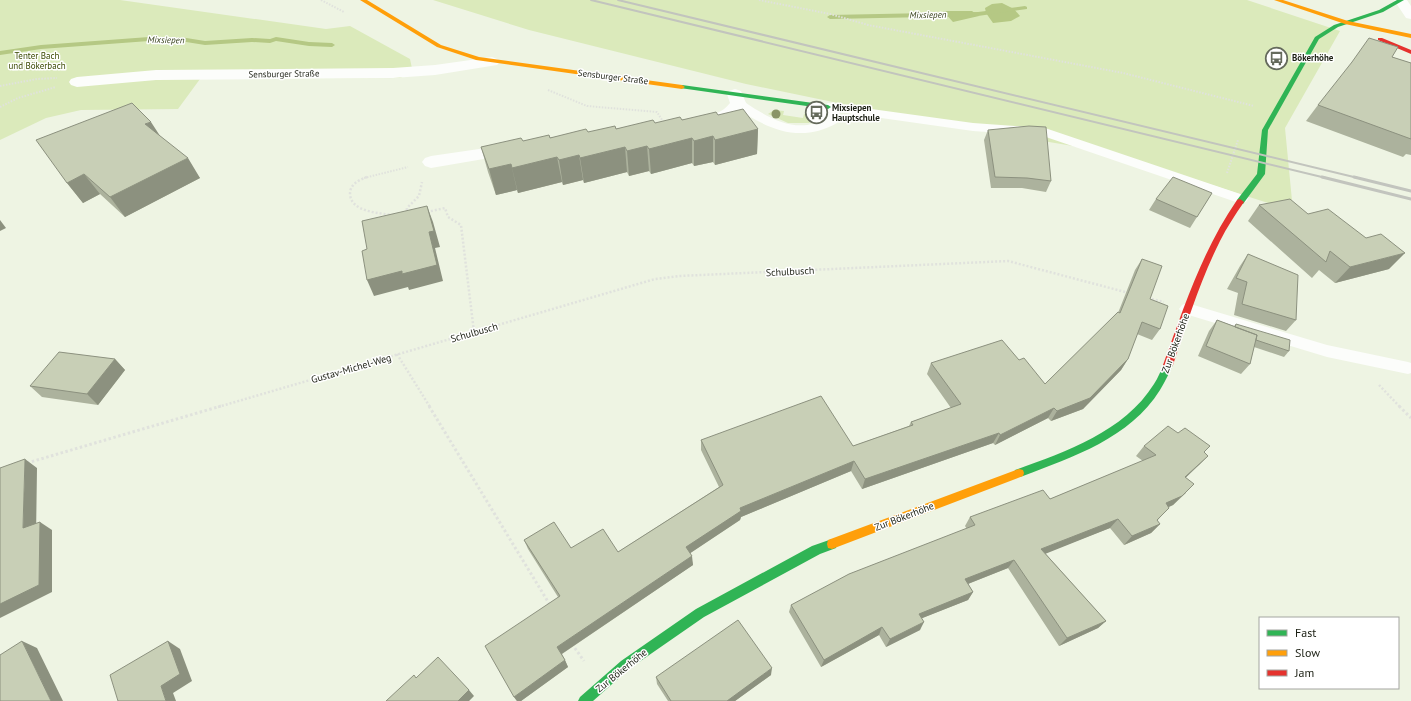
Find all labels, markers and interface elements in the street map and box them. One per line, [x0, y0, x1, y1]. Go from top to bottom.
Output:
water label: Mixsiepen [909, 9, 947, 20]
water label: Mixsiepen [147, 34, 185, 45]
bus stop icon: Bökerhöhe [1263, 45, 1289, 71]
park label: Tenter Bach und Bökerbach [8, 50, 66, 71]
place label: Bökerhöhe [1292, 52, 1334, 63]
street label: Sensburger Straße [248, 67, 320, 80]
street label: Sensburger Straße [577, 67, 649, 86]
bus stop icon: Mixsiepen Hauptschule [804, 100, 830, 126]
place label: Mixsiepen Hauptschule [832, 102, 880, 123]
street label: Schulbusch [765, 264, 815, 279]
street label: Zur Bökerhöhe [1159, 312, 1192, 375]
street label: Schulbusch [449, 320, 499, 345]
street label: Gustav-Michel-Weg [310, 351, 393, 386]
street label: Zur Bökerhöhe [873, 499, 936, 534]
legend [1259, 617, 1399, 689]
text: Fast [1295, 625, 1316, 640]
text: Slow [1295, 645, 1320, 660]
street label: Zur Bökerhöhe [593, 646, 650, 695]
text: Jam [1294, 665, 1314, 680]

